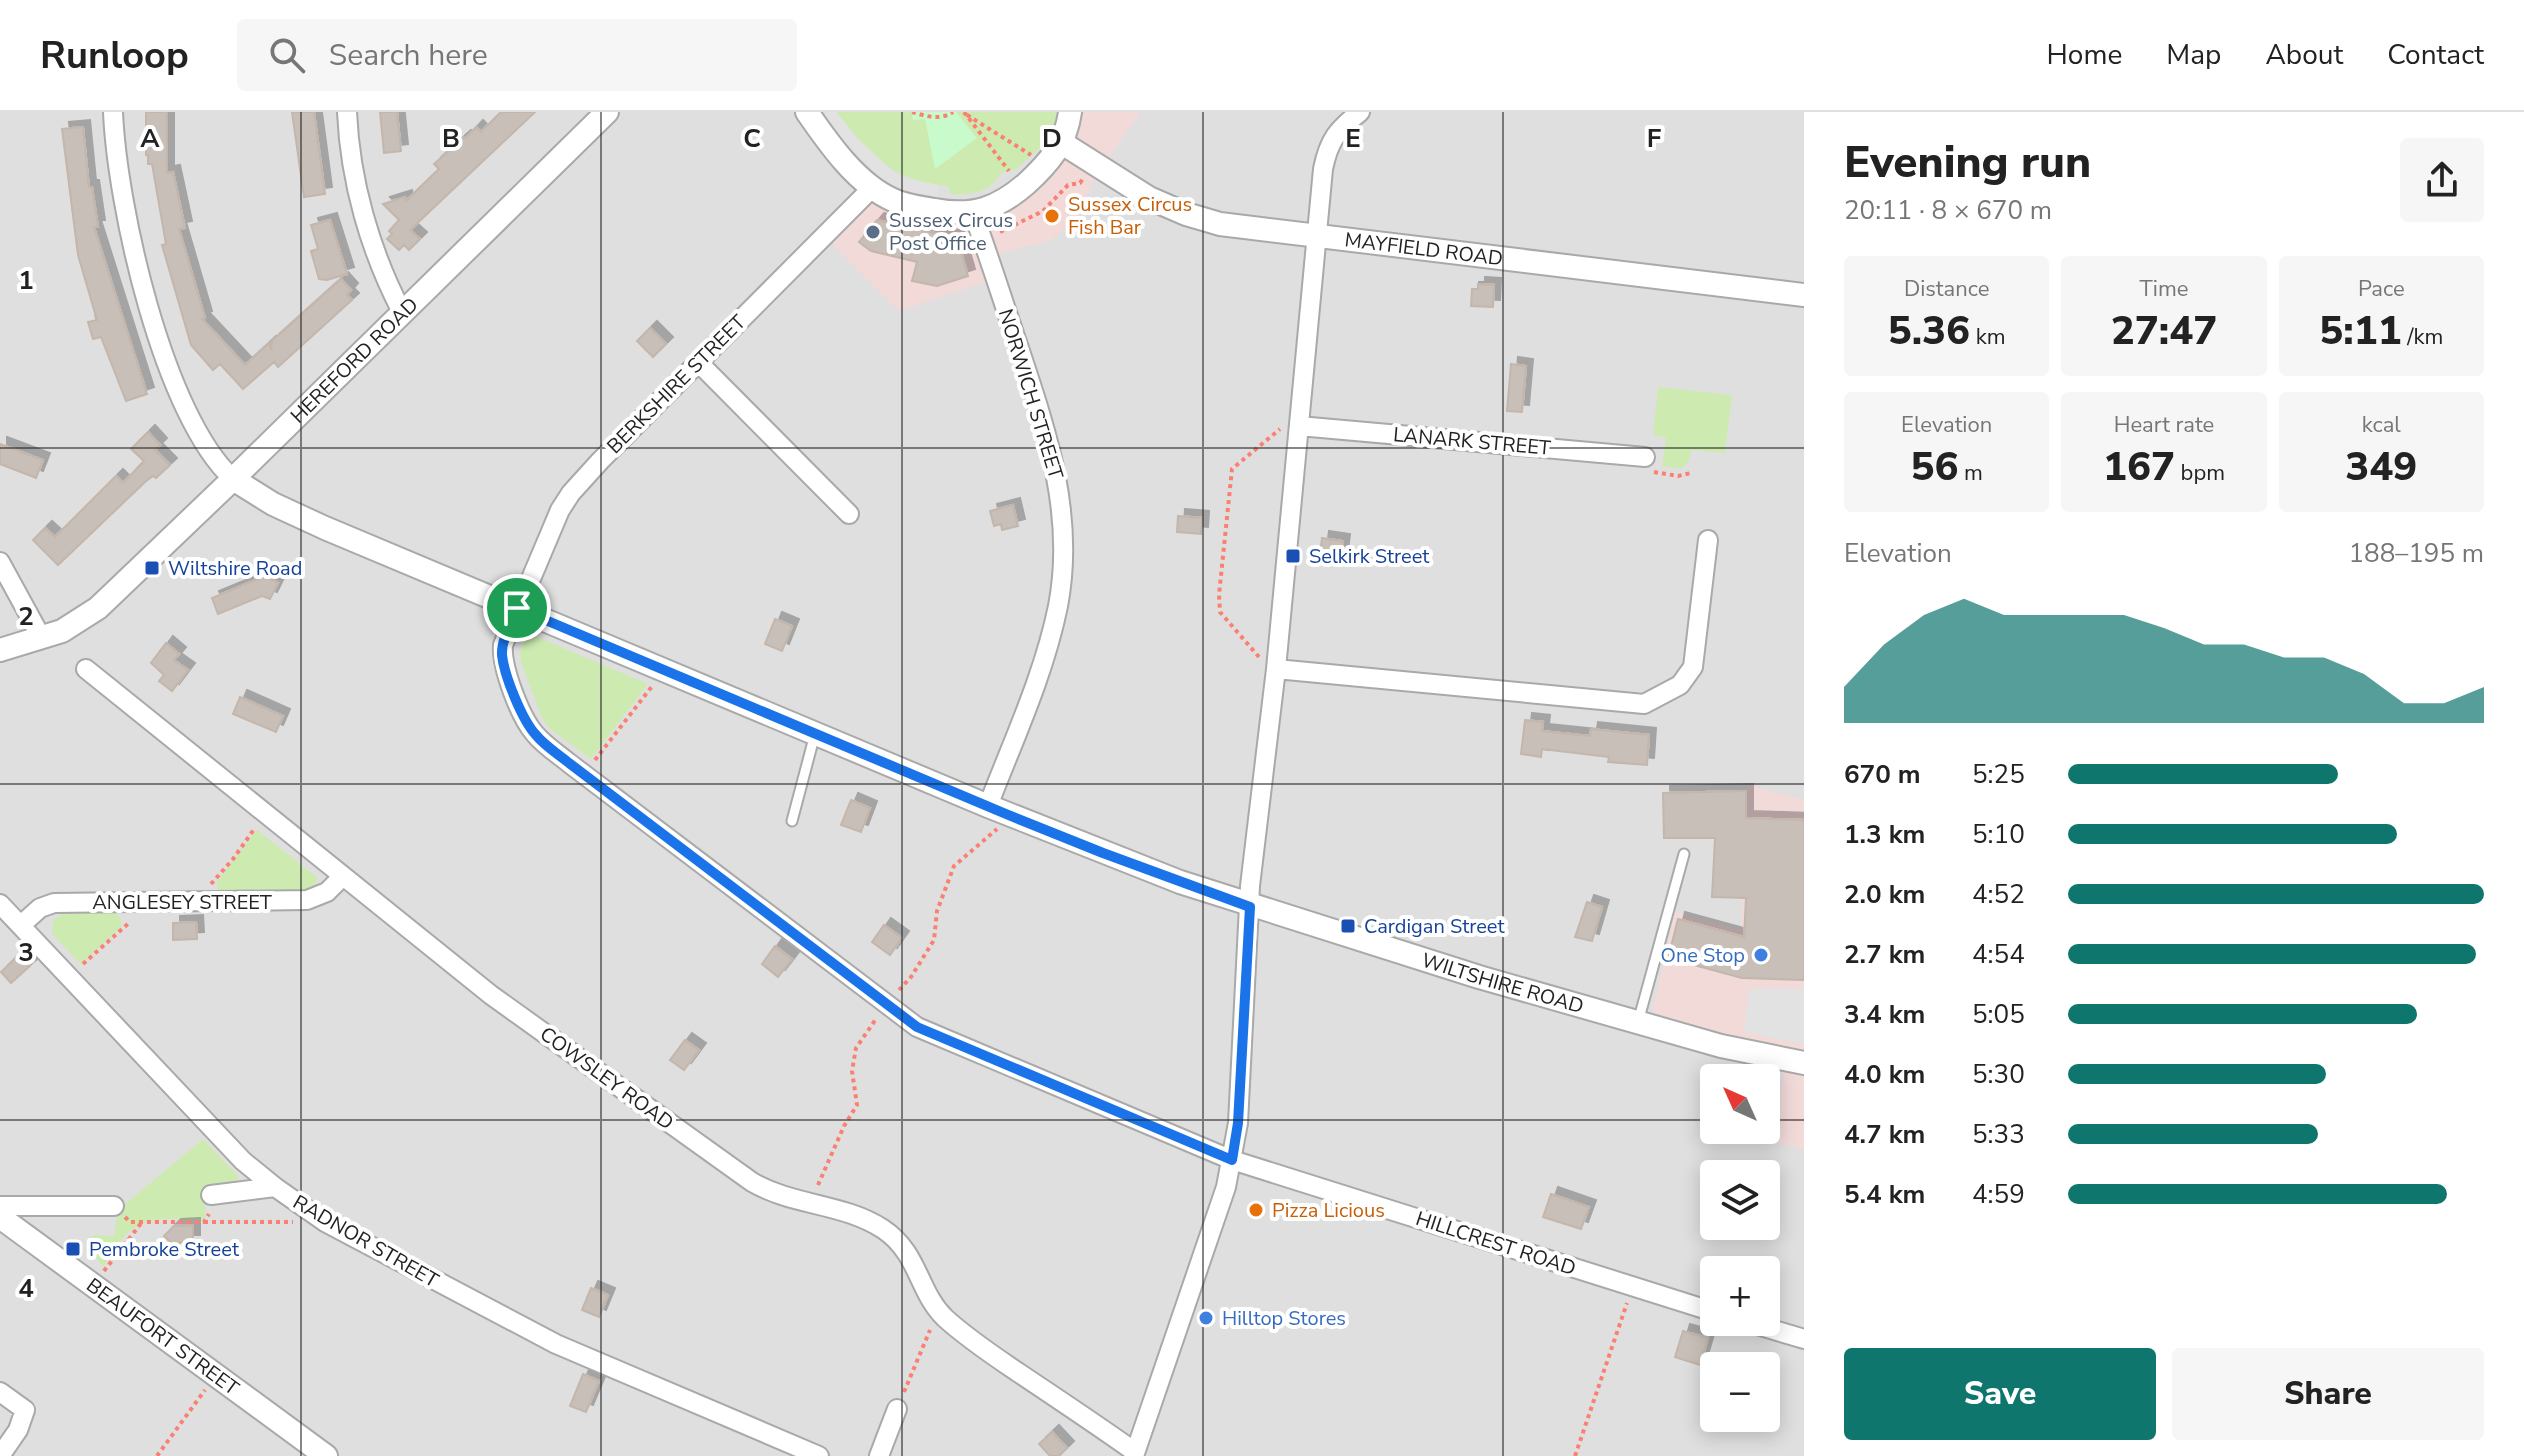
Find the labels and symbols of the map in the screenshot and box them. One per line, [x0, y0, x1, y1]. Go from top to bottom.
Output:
text: A [140, 121, 160, 156]
text: B [442, 121, 460, 156]
text: C [743, 121, 761, 156]
text: D [1042, 121, 1062, 156]
text: E [1345, 121, 1361, 156]
text: F [1647, 121, 1661, 156]
place label: Sussex Circus Fish Bar [1068, 191, 1192, 241]
place label: Sussex Circus Post Office [889, 207, 1013, 257]
marker: Sussex Circus Fish Bar [1043, 207, 1061, 225]
marker: Sussex Circus Post Office [864, 223, 882, 241]
street label: MAYFIELD ROAD [1343, 226, 1504, 272]
text: 1 [18, 263, 34, 298]
street label: HEREFORD ROAD [285, 292, 424, 429]
street label: NORWICH STREET [992, 306, 1069, 483]
street label: BERKSHIRE STREET [601, 309, 752, 460]
street label: LANARK STREET [1392, 421, 1552, 462]
place label: Selkirk Street [1309, 543, 1430, 570]
marker: Selkirk Street [1284, 547, 1302, 565]
place label: Wiltshire Road [168, 555, 302, 582]
marker: Wiltshire Road [143, 559, 161, 577]
pin [483, 574, 551, 642]
text: 2 [18, 599, 34, 634]
street label: ANGLESEY STREET [92, 889, 272, 916]
place label: Cardigan Street [1364, 913, 1505, 940]
marker: Cardigan Street [1339, 917, 1357, 935]
text: 3 [18, 935, 34, 970]
place label: One Stop [1661, 942, 1745, 969]
marker: One Stop [1752, 946, 1770, 964]
street label: WILTSHIRE ROAD [1418, 947, 1587, 1020]
street label: COWSLEY ROAD [534, 1021, 679, 1136]
north arrow [1700, 1064, 1780, 1144]
street label: RADNOR STREET [288, 1189, 443, 1294]
place label: Pizza Licious [1272, 1197, 1385, 1224]
marker: Pizza Licious [1247, 1201, 1265, 1219]
street label: HILLCREST ROAD [1412, 1205, 1579, 1282]
place label: Pembroke Street [89, 1236, 240, 1263]
marker: Pembroke Street [64, 1240, 82, 1258]
text: 4 [18, 1271, 34, 1306]
street label: BEAUFORT STREET [81, 1272, 244, 1402]
place label: Hilltop Stores [1222, 1305, 1346, 1332]
marker: Hilltop Stores [1197, 1309, 1215, 1327]

